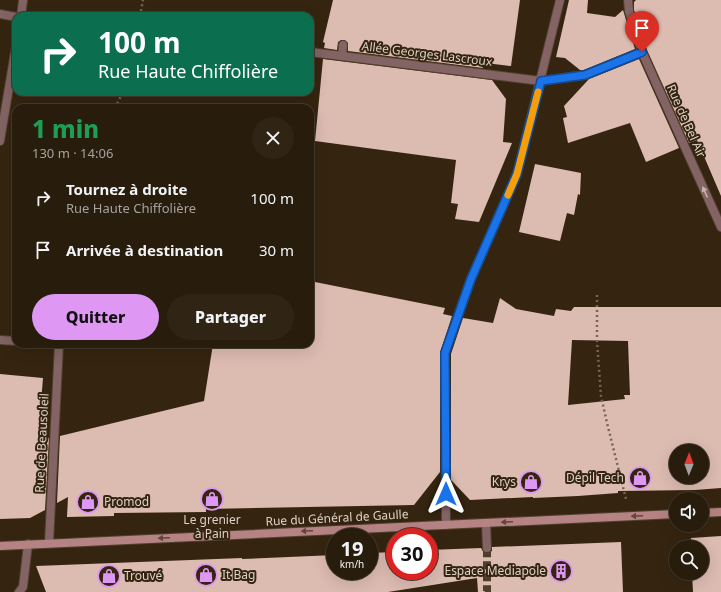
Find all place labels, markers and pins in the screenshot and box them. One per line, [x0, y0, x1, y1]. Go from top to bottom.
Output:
pin [625, 11, 659, 52]
shop icon: Dépil Tech [627, 465, 653, 491]
shop icon: Krys [518, 469, 544, 495]
place label: Dépil Tech [566, 469, 624, 486]
place label: Krys [492, 473, 516, 490]
shop icon: Le grenier à Pain [199, 486, 225, 512]
shop icon: Promod [75, 489, 101, 515]
place label: Promod [104, 493, 149, 510]
place label: Le grenier à Pain [183, 511, 241, 542]
building icon: Espace Mediapole [548, 558, 574, 584]
shop icon: It Bag [193, 562, 219, 588]
place label: Espace Mediapole [444, 562, 546, 579]
shop icon: Trouvé [96, 563, 122, 589]
place label: It Bag [222, 566, 255, 583]
place label: Trouvé [124, 567, 163, 584]

